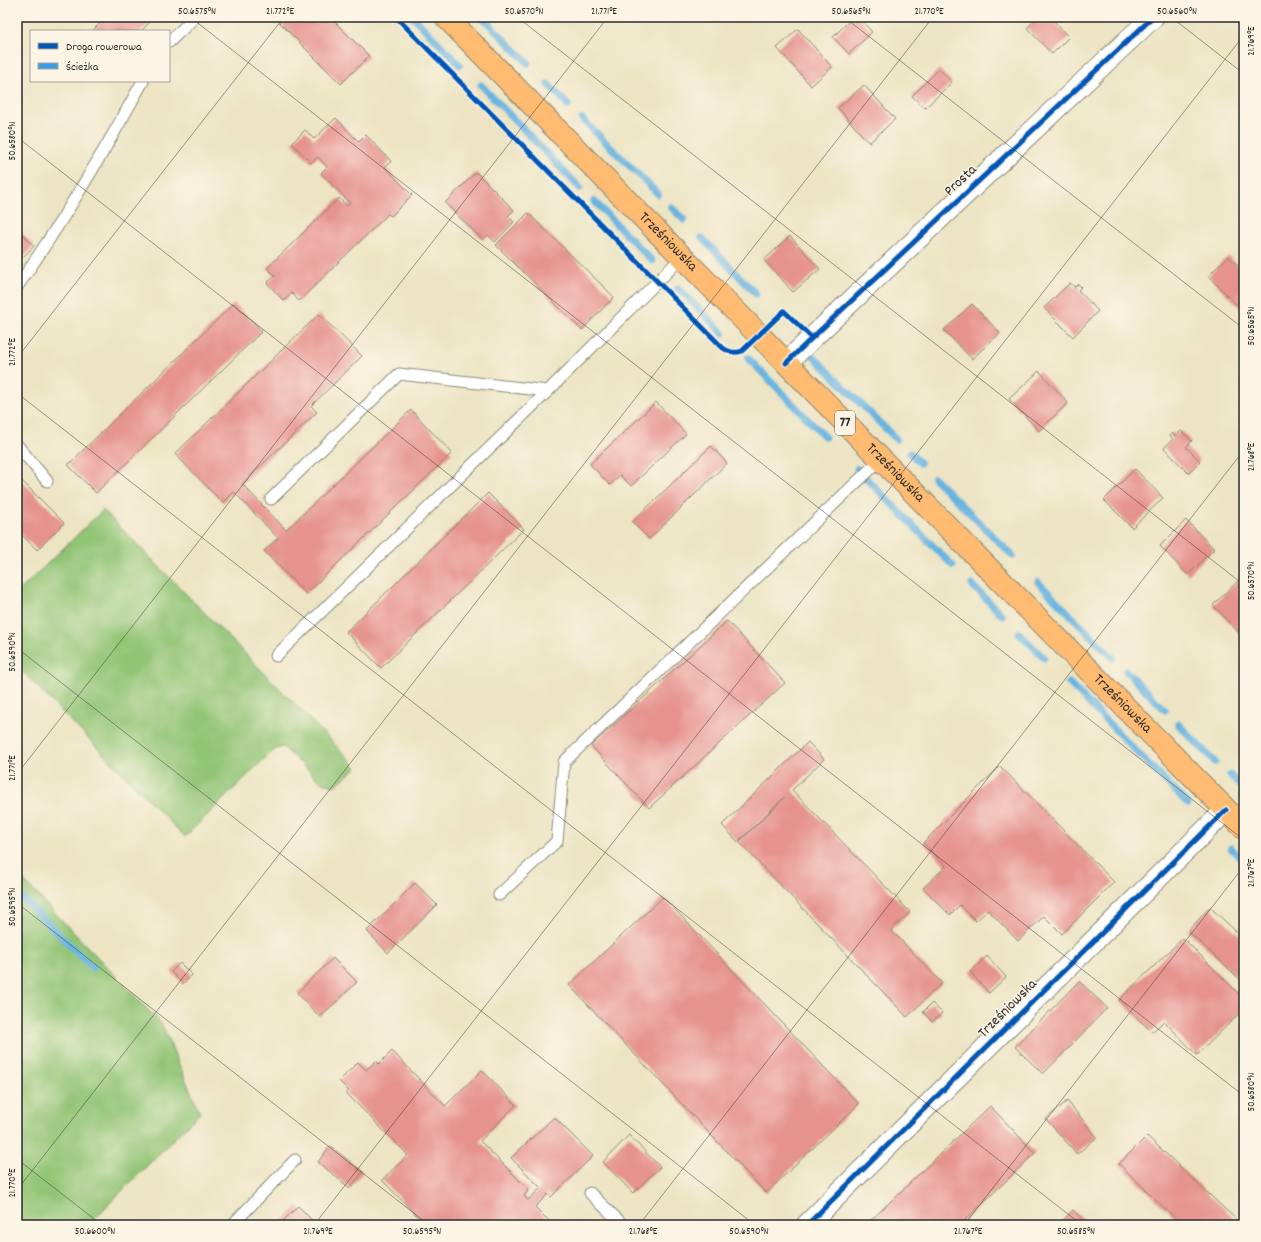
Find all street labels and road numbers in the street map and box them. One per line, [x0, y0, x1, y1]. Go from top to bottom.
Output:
street label: Prosta [940, 159, 983, 202]
street label: Trześniowska [633, 207, 703, 278]
road number: 77 [835, 411, 855, 435]
street label: Trześniowska [860, 438, 930, 509]
street label: Trześniowska [1088, 669, 1157, 740]
street label: Trześniowska [973, 974, 1043, 1044]

